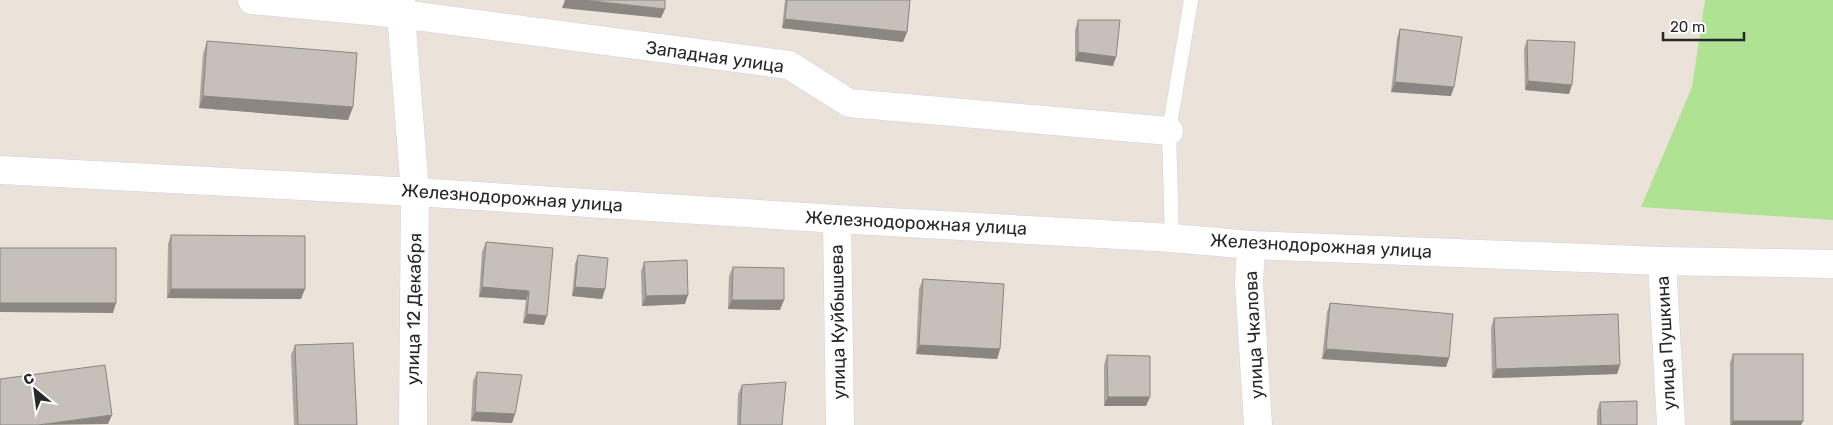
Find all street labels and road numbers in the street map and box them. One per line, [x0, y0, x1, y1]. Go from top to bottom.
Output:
street label: Западная улица [644, 36, 786, 78]
street label: Железнодорожная улица [400, 179, 624, 217]
street label: Железнодорожная улица [804, 206, 1028, 240]
street label: Железнодорожная улица [1209, 229, 1433, 263]
street label: улица 12 Декабря [402, 233, 426, 385]
street label: улица Куйбышева [826, 244, 850, 400]
street label: улица Чкалова [1240, 270, 1268, 400]
street label: улица Пушкина [1651, 275, 1681, 411]

